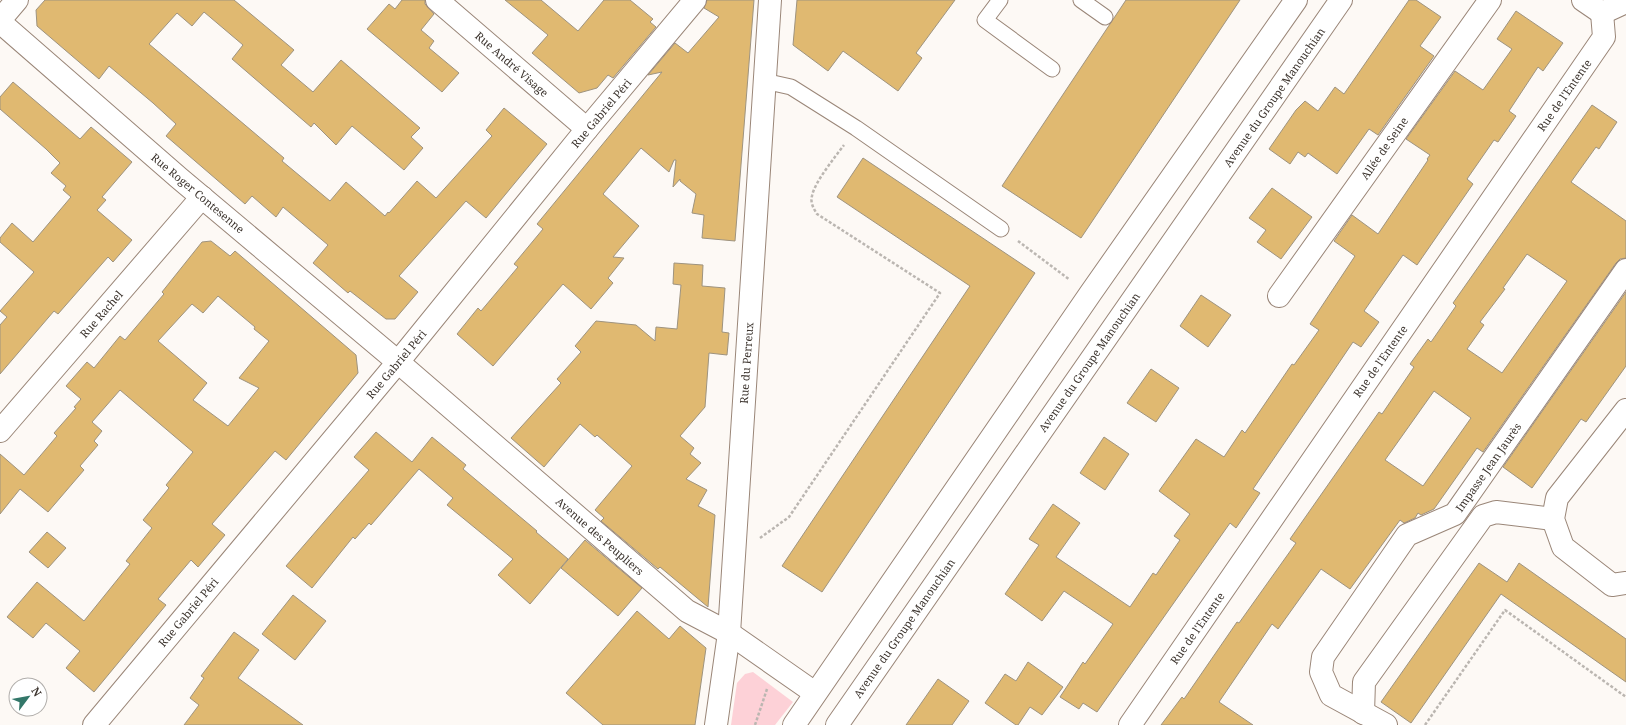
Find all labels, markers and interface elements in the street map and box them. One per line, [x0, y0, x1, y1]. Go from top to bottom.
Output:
street label: Avenue du Groupe Manouchian [1220, 24, 1328, 170]
street label: Rue André Visage [472, 28, 552, 100]
street label: Rue de l'Entente [1534, 56, 1595, 134]
street label: Rue Gabriel Péri [568, 75, 635, 151]
street label: Allée de Seine [1357, 114, 1411, 182]
street label: Rue Roger Contesenne [148, 150, 248, 236]
street label: Rue Rachel [76, 287, 126, 341]
street label: Avenue du Groupe Manouchian [1035, 289, 1143, 435]
street label: Rue du Perreux [736, 321, 756, 404]
street label: Rue de l'Entente [1350, 322, 1411, 400]
street label: Rue Gabriel Péri [363, 326, 430, 402]
street label: Impasse Jean Jaurès [1452, 420, 1524, 514]
street label: Avenue des Peupliers [553, 494, 647, 578]
street label: Avenue du Groupe Manouchian [850, 555, 958, 701]
street label: Rue Gabriel Péri [155, 574, 222, 650]
street label: Rue de l'Entente [1167, 589, 1228, 667]
north arrow [8, 677, 48, 717]
text: N [28, 684, 46, 699]

